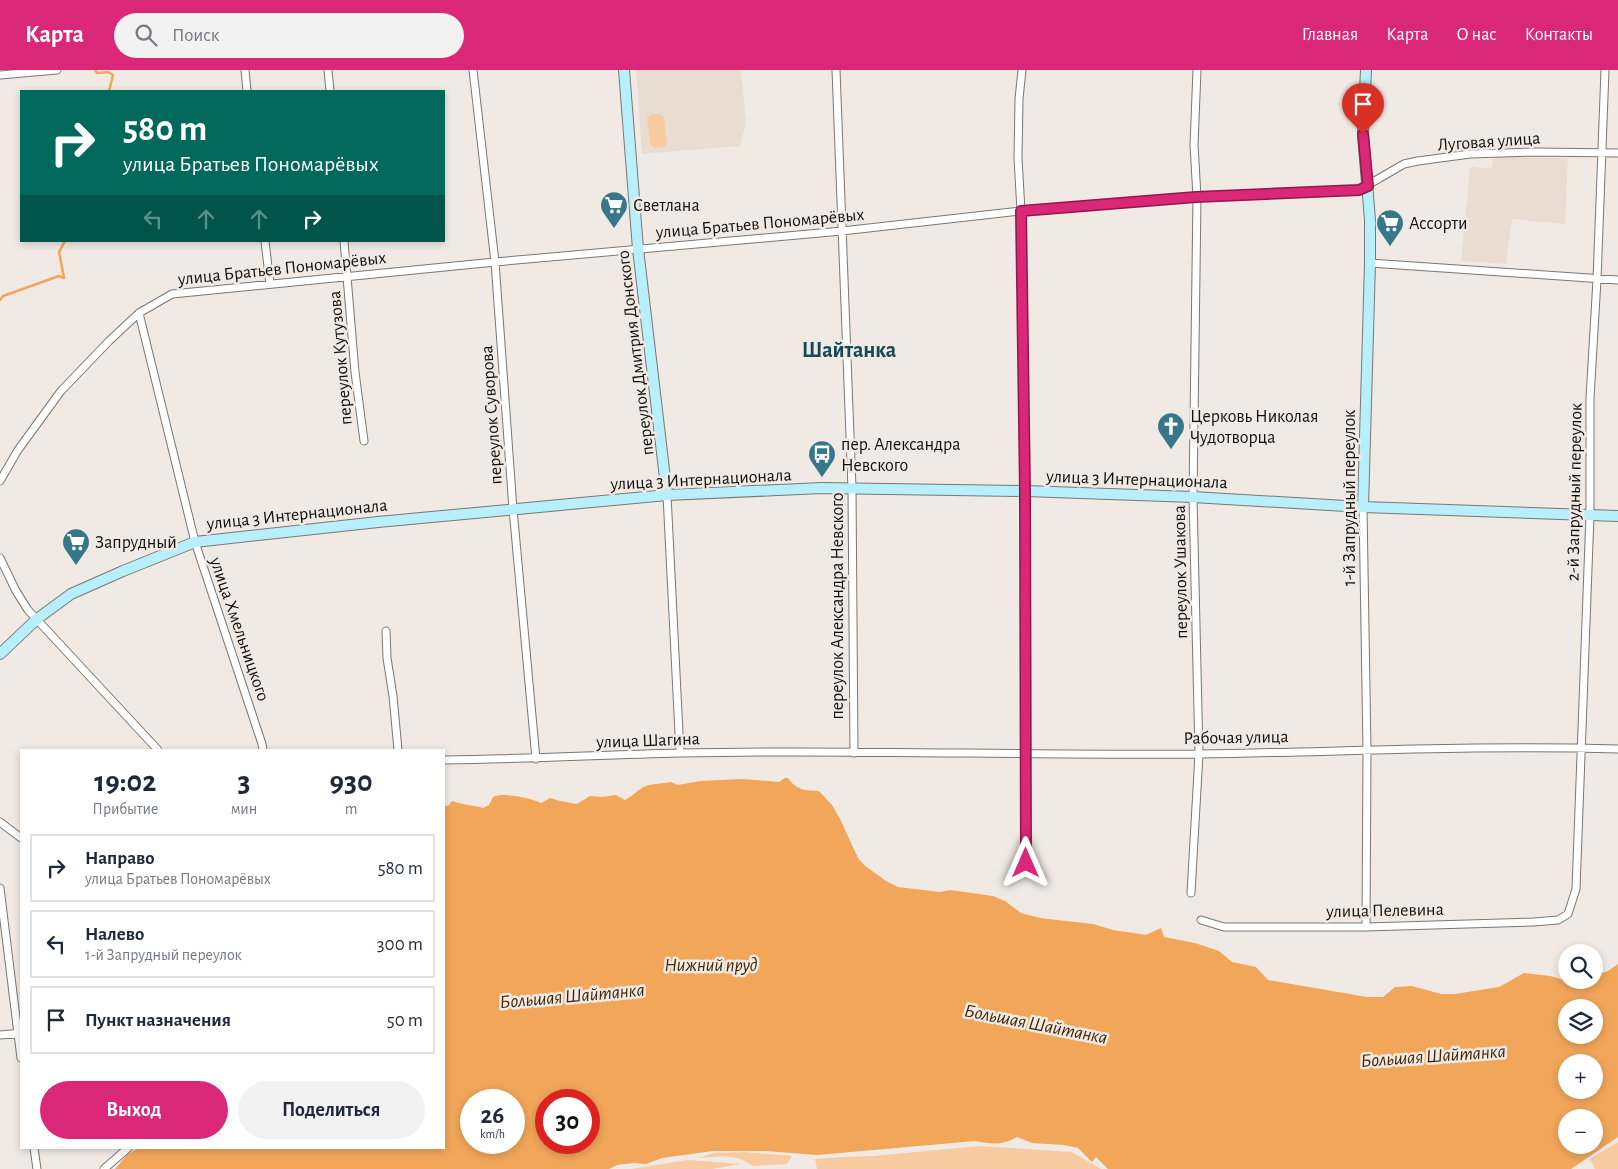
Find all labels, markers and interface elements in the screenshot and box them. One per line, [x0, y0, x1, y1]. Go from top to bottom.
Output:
search box [114, 13, 464, 58]
icon: search [132, 21, 160, 49]
text: Карта [25, 23, 84, 47]
text: Поиск [172, 26, 219, 45]
text: Главная [1302, 26, 1358, 44]
text: Карта [1386, 26, 1428, 44]
text: О нас [1456, 26, 1497, 44]
text: Контакты [1525, 26, 1593, 44]
pin [1342, 83, 1384, 134]
icon: arrive [1349, 90, 1377, 118]
icon: right [40, 110, 105, 175]
text: 580 m [123, 112, 207, 147]
street label: Луговая улица [1437, 129, 1541, 155]
text: улица Братьев Пономарёвых [123, 153, 379, 175]
supermarket icon: Светлана [599, 190, 629, 229]
place label: Светлана [633, 197, 700, 215]
icon: left [139, 205, 167, 233]
icon: ahead [192, 205, 220, 233]
icon: ahead [245, 205, 273, 233]
icon: right [298, 205, 326, 233]
street label: улица Братьев Пономарёвых [654, 206, 865, 242]
supermarket icon: Ассорти [1375, 208, 1405, 247]
place label: Ассорти [1409, 215, 1468, 233]
street label: улица Братьев Пономарёвых [176, 249, 387, 289]
street label: переулок Дмитрия Донского [614, 249, 658, 456]
street label: переулок Кутузова [326, 290, 356, 426]
district label: Шайтанка [802, 339, 896, 361]
street label: переулок Суворова [478, 345, 506, 485]
street label: 2-й Запрудный переулок [1564, 402, 1586, 581]
place label: Церковь Николая Чудотворца [1190, 408, 1318, 447]
street label: 1-й Запрудный переулок [1341, 409, 1359, 586]
church icon: Церковь Николая Чудотворца [1156, 411, 1186, 450]
place label: пер. Александра Невского [841, 436, 960, 475]
bus stop icon: пер. Александра Невского [807, 439, 837, 478]
street label: улица 3 Интернационала [609, 466, 792, 494]
street label: улица 3 Интернационала [1045, 468, 1228, 492]
street label: переулок Александра Невского [829, 492, 847, 720]
street label: улица 3 Интернационала [205, 497, 388, 534]
street label: переулок Ушакова [1171, 505, 1191, 639]
supermarket icon: Запрудный [61, 527, 91, 566]
place label: Запрудный [95, 534, 177, 552]
street label: улица Хмельницкого [206, 554, 272, 704]
street label: Рабочая улица [1183, 727, 1289, 748]
street label: улица Шагина [595, 730, 700, 752]
text: 19:02 [94, 767, 156, 797]
text: 3 [237, 767, 250, 797]
text: 930 [330, 767, 373, 797]
text: Прибытие [92, 801, 158, 817]
text: мин [231, 801, 257, 817]
text: m [345, 801, 358, 817]
position arrow [999, 836, 1051, 888]
text: Направо [85, 849, 155, 868]
icon: right [42, 854, 70, 882]
text: 580 m [378, 859, 423, 878]
text: улица Братьев Пономарёвых [85, 871, 271, 887]
street label: улица Пелевина [1325, 901, 1444, 921]
text: Налево [85, 925, 144, 944]
icon: left [42, 930, 70, 958]
text: 300 m [377, 935, 423, 954]
map controls [1558, 944, 1603, 1154]
button: search [1558, 944, 1603, 989]
text: 1-й Запрудный переулок [85, 947, 242, 963]
water label: Нижний пруд [664, 956, 758, 975]
water label: Большая Шайтанка [499, 981, 645, 1012]
button: layers [1558, 999, 1603, 1044]
water label: Большая Шайтанка [962, 1001, 1109, 1048]
icon: arrive [42, 1006, 70, 1034]
text: Пункт назначения [85, 1011, 231, 1030]
text: 50 m [387, 1011, 423, 1030]
water label: Большая Шайтанка [1360, 1042, 1506, 1071]
button: + [1558, 1054, 1603, 1099]
button: Выход [40, 1081, 228, 1139]
button: Поделиться [238, 1081, 425, 1139]
speed limit sign: 30 [535, 1089, 600, 1154]
text: 26 [481, 1103, 504, 1128]
button: − [1558, 1109, 1603, 1154]
text: km/h [480, 1128, 505, 1140]

